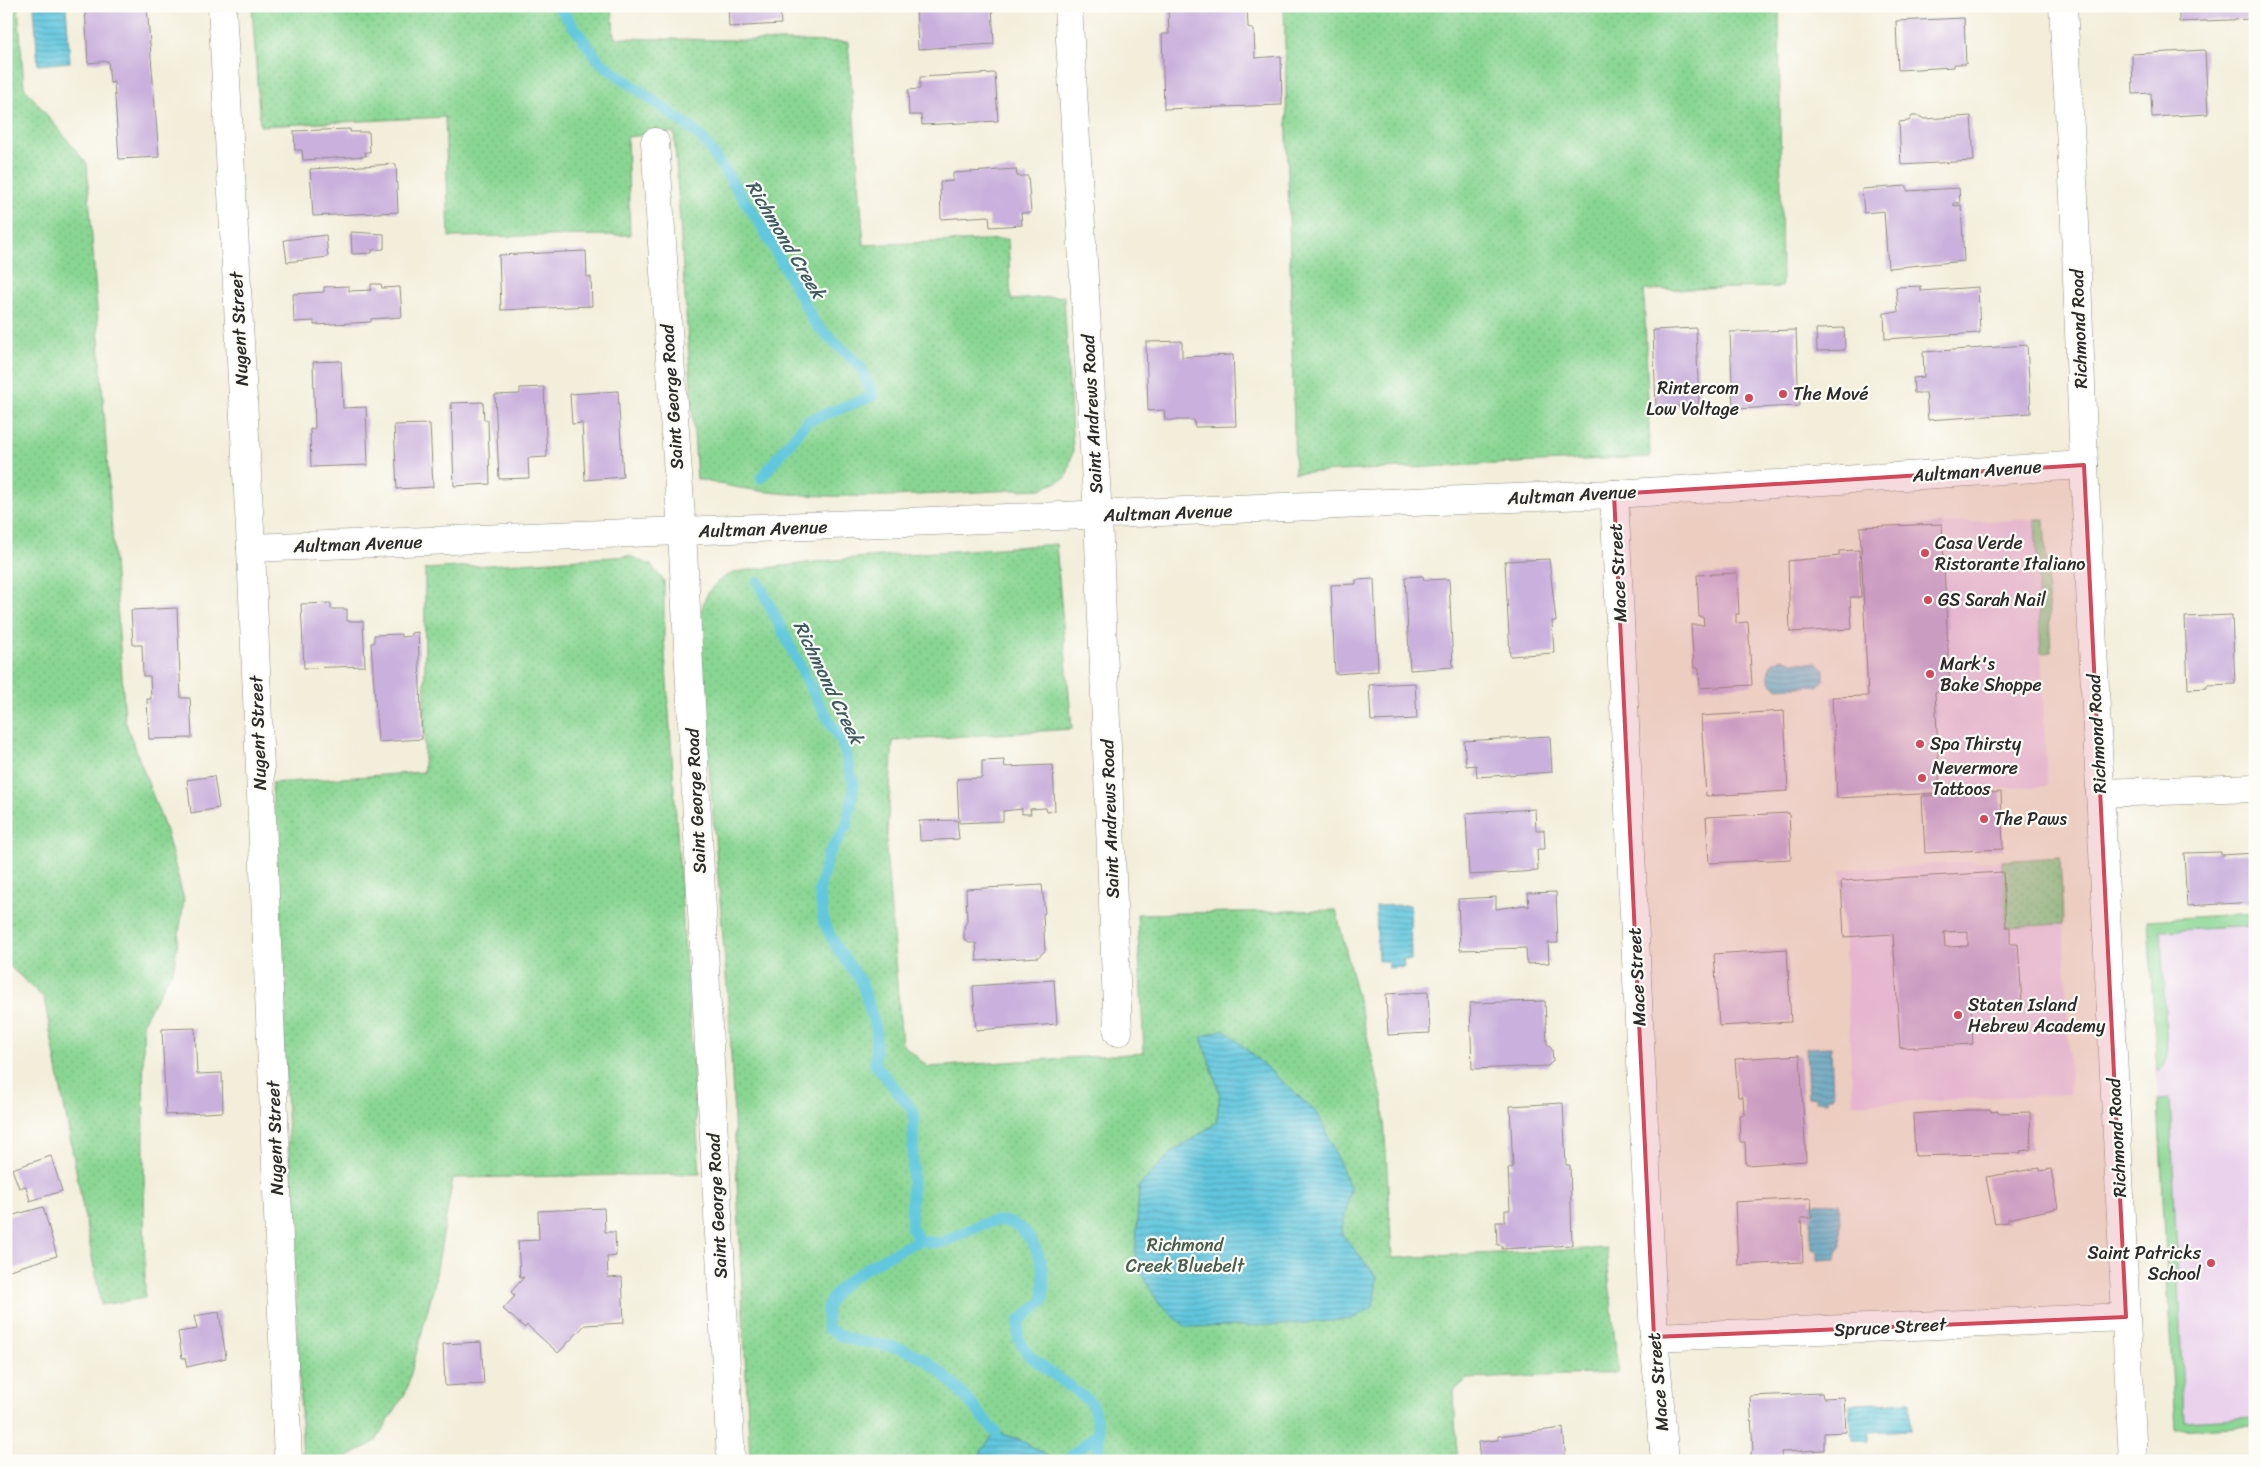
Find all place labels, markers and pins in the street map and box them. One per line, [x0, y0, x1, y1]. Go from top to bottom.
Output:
place label: Rintercom Low Voltage [1646, 372, 1739, 425]
place label: The Mové [1793, 378, 1869, 410]
marker: The Mové [1777, 388, 1789, 400]
marker: Rintercom Low Voltage [1743, 392, 1755, 404]
place label: Casa Verde Ristorante Italiano [1935, 527, 2086, 580]
marker: Casa Verde Ristorante Italiano [1919, 547, 1931, 559]
place label: GS Sarah Nail [1938, 584, 2047, 616]
marker: GS Sarah Nail [1922, 594, 1934, 606]
place label: Mark's Bake Shoppe [1940, 648, 2042, 701]
marker: Mark's Bake Shoppe [1924, 668, 1936, 680]
place label: Spa Thirsty [1930, 728, 2022, 760]
marker: Spa Thirsty [1914, 738, 1926, 750]
place label: Nevermore Tattoos [1932, 752, 2018, 805]
marker: Nevermore Tattoos [1916, 772, 1928, 784]
place label: The Paws [1994, 803, 2067, 835]
marker: The Paws [1978, 813, 1990, 825]
place label: Staten Island Hebrew Academy [1968, 989, 2106, 1042]
marker: Staten Island Hebrew Academy [1952, 1009, 1964, 1021]
place label: Saint Patricks School [2087, 1237, 2202, 1290]
marker: Saint Patricks School [2205, 1257, 2217, 1269]

